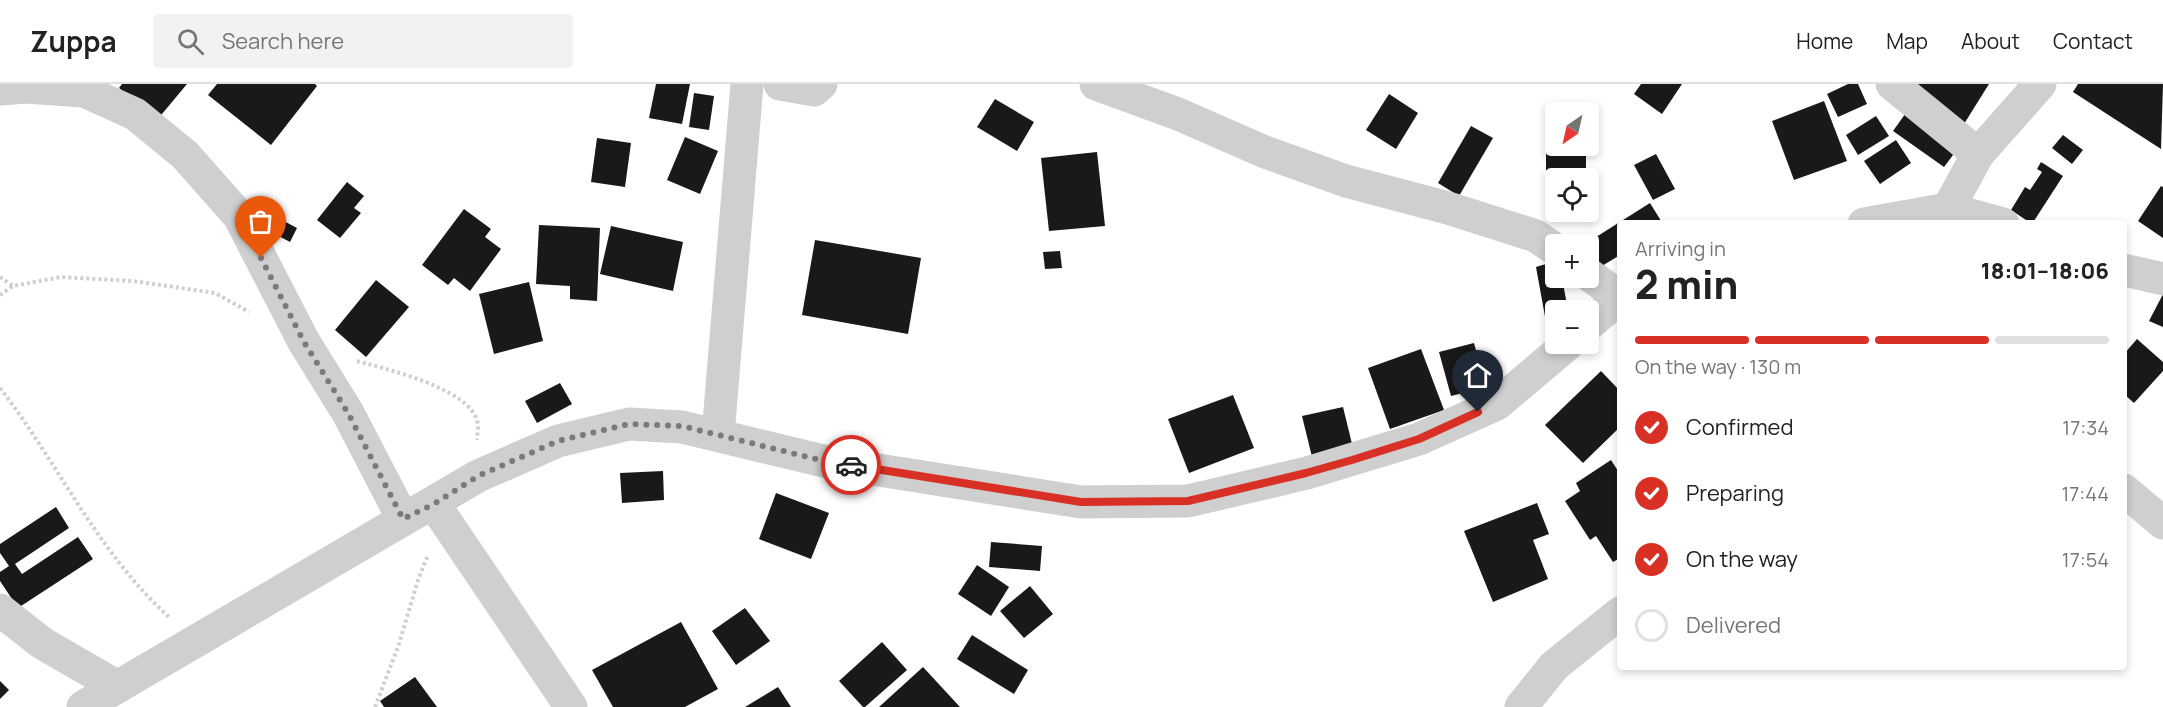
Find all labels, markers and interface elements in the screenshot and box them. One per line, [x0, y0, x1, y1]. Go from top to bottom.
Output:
search box [153, 14, 573, 68]
text: Zuppa [30, 22, 117, 60]
icon: search [174, 25, 207, 58]
text: Search here [222, 26, 344, 56]
text: Home [1796, 27, 1853, 55]
text: Map [1886, 27, 1928, 55]
text: About [1961, 27, 2020, 55]
text: Contact [2053, 27, 2133, 55]
north arrow [1545, 102, 1599, 156]
map controls [1545, 102, 1599, 354]
button: locate [1545, 168, 1599, 222]
pin [235, 196, 286, 258]
icon: bag [244, 205, 277, 238]
button: + [1545, 234, 1599, 288]
text: Arriving in [1635, 235, 1726, 262]
text: 18:01–18:06 [1981, 256, 2109, 286]
text: 2 min [1635, 257, 1738, 311]
button: − [1545, 300, 1599, 354]
pin [1452, 350, 1503, 412]
text: On the way · 130 m [1635, 353, 1801, 380]
icon: home [1461, 359, 1494, 392]
icon: check [1635, 411, 1668, 444]
text: Confirmed [1686, 412, 1794, 442]
text: 17:34 [2062, 414, 2109, 441]
courier [821, 435, 881, 495]
icon: car [835, 449, 868, 482]
icon: check [1635, 477, 1668, 510]
text: Preparing [1686, 478, 1784, 508]
text: 17:44 [2061, 480, 2109, 507]
icon: check [1635, 543, 1668, 576]
text: On the way [1686, 544, 1798, 574]
text: 17:54 [2062, 546, 2109, 573]
text: Delivered [1686, 610, 1781, 640]

